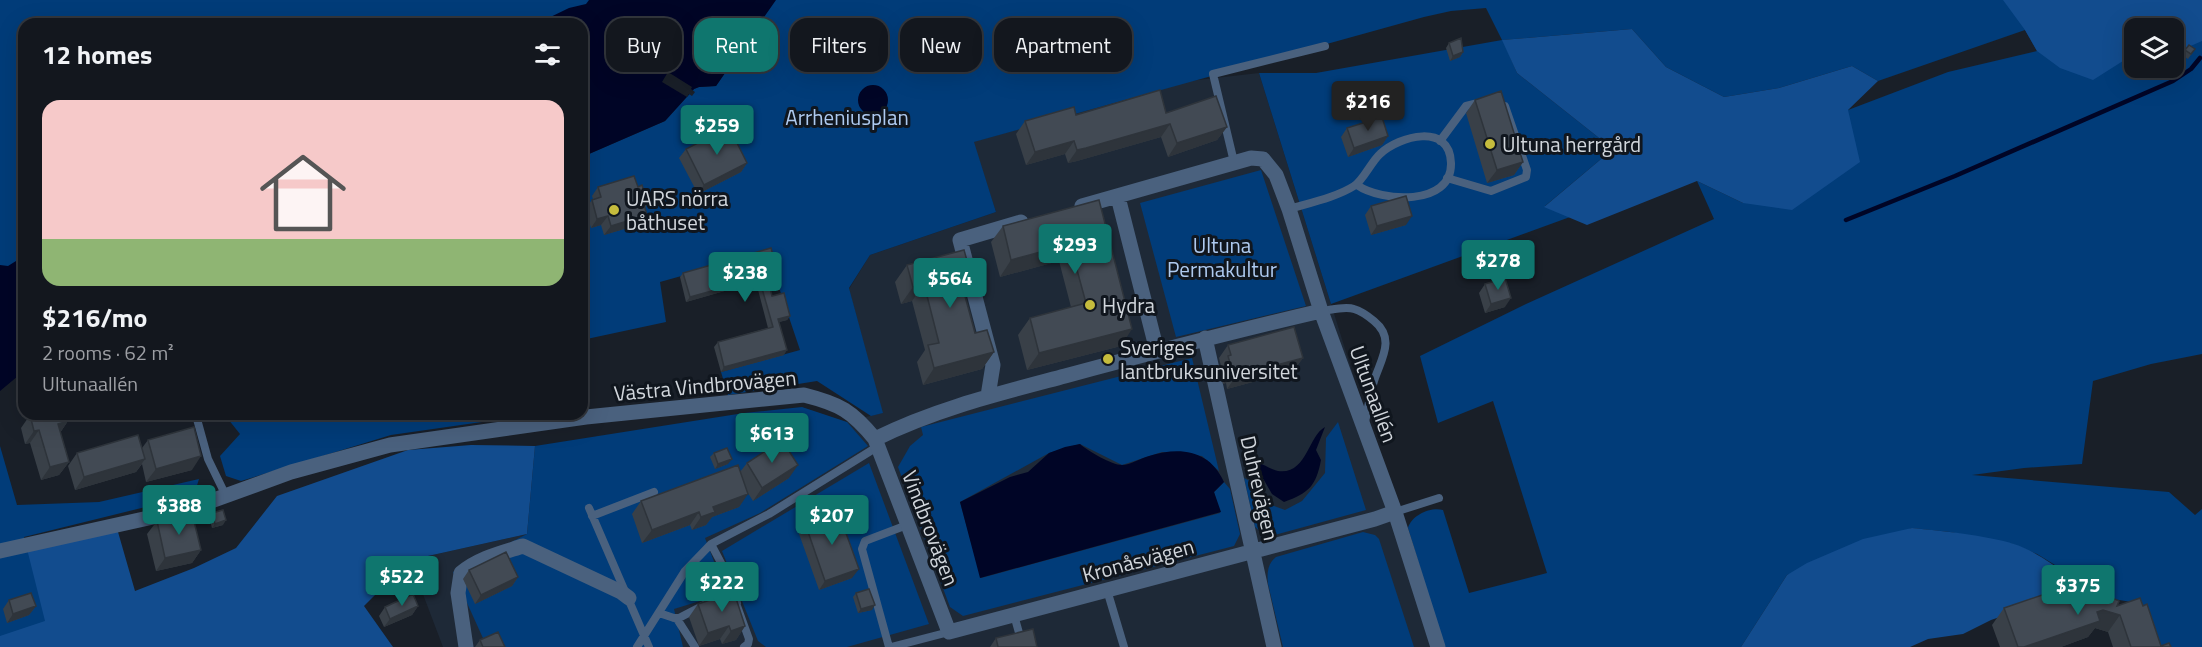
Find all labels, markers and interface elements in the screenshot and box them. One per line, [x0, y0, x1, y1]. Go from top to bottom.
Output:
chip: Buy [606, 18, 682, 72]
chip: Rent [694, 18, 778, 72]
chip: Filters [790, 18, 888, 72]
chip: New [900, 18, 982, 72]
chip: Apartment [994, 18, 1132, 72]
map controls [2124, 18, 2184, 78]
button: layers [2124, 18, 2184, 78]
text: 12 homes [42, 35, 152, 74]
icon: filters [531, 38, 564, 71]
pin: $216 [1332, 81, 1404, 132]
text: $216 [1346, 85, 1390, 116]
park label: Arrheniusplan [785, 101, 909, 133]
pin: $259 [681, 105, 753, 156]
text: $259 [695, 109, 739, 140]
place label: Ultuna herrgård [1502, 128, 1641, 160]
marker: Ultuna herrgård [1483, 137, 1497, 151]
icon: home [249, 139, 357, 247]
place label: UARS nörra båthuset [626, 182, 729, 238]
marker: UARS nörra båthuset [607, 203, 621, 217]
pin: $293 [1039, 224, 1111, 275]
text: $293 [1053, 228, 1097, 259]
park label: Ultuna Permakultur [1167, 229, 1277, 285]
pin: $278 [1462, 240, 1534, 291]
text: $278 [1476, 244, 1520, 275]
pin: $238 [709, 252, 781, 303]
text: $238 [723, 256, 767, 287]
pin: $564 [914, 258, 986, 309]
text: $564 [928, 262, 972, 293]
place label: Hydra [1102, 289, 1156, 321]
text: $216/mo [42, 298, 147, 337]
marker: Hydra [1083, 298, 1097, 312]
place label: Sveriges lantbruksuniversitet [1120, 331, 1298, 387]
text: 2 rooms · 62 m² [42, 337, 174, 368]
street label: Ultunaallén [1342, 341, 1406, 447]
marker: Sveriges lantbruksuniversitet [1101, 352, 1115, 366]
street label: Västra Vindbrovägen [612, 361, 798, 409]
text: Ultunaallén [42, 368, 138, 399]
pin: $613 [736, 413, 808, 464]
text: $613 [750, 417, 794, 448]
street label: Duhrevägen [1232, 432, 1288, 544]
street label: Vindbrovägen [894, 466, 968, 590]
pin: $388 [143, 485, 215, 536]
text: $388 [157, 489, 201, 520]
pin: $207 [796, 495, 868, 546]
text: $207 [810, 499, 854, 530]
street label: Kronåsvägen [1079, 530, 1197, 590]
pin: $522 [366, 556, 438, 607]
text: $522 [380, 560, 424, 591]
pin: $222 [686, 562, 758, 613]
pin: $375 [2042, 565, 2114, 616]
text: $222 [700, 566, 744, 597]
text: $375 [2056, 569, 2100, 600]

